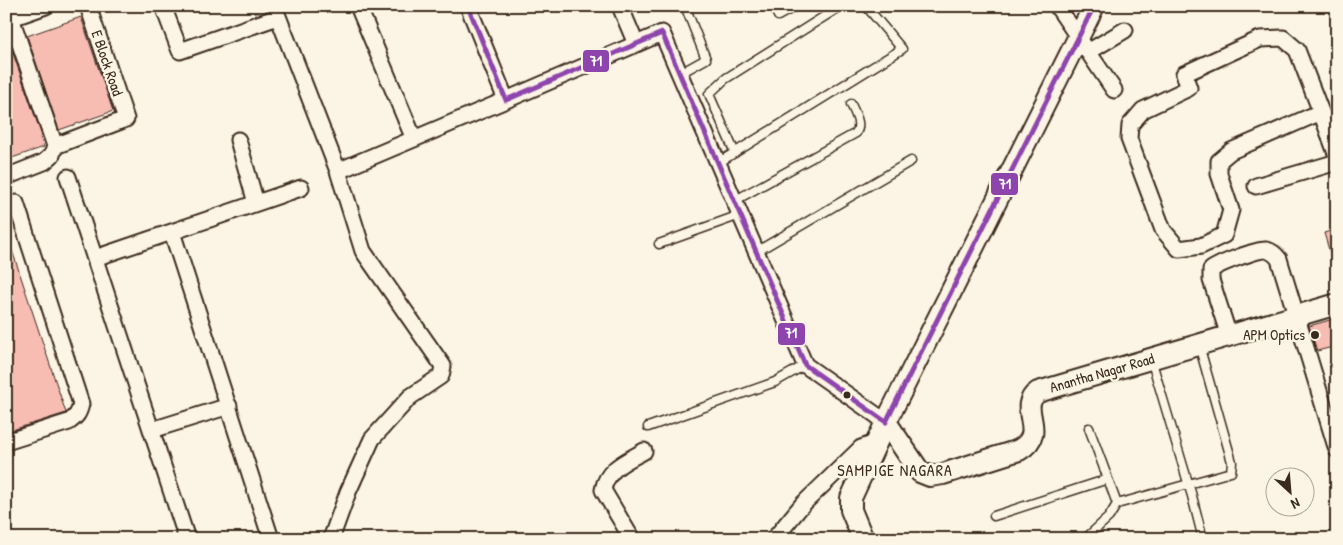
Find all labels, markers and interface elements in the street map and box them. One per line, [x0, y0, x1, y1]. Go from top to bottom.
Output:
street label: E Block Road [87, 27, 128, 98]
line badge: 71 [582, 49, 610, 73]
text: 71 [589, 51, 602, 70]
line badge: 71 [990, 172, 1019, 196]
text: 71 [998, 174, 1011, 193]
line badge: 71 [777, 322, 806, 346]
text: 71 [784, 323, 797, 342]
place label: APM Optics [1243, 324, 1305, 345]
marker: APM Optics [1309, 329, 1321, 341]
street label: Anantha Nagar Road [1047, 348, 1157, 397]
unlabelled marker [842, 390, 852, 400]
district label: SAMPIGE NAGARA [837, 459, 953, 481]
north arrow [1266, 468, 1316, 518]
text: N [1288, 494, 1303, 515]

